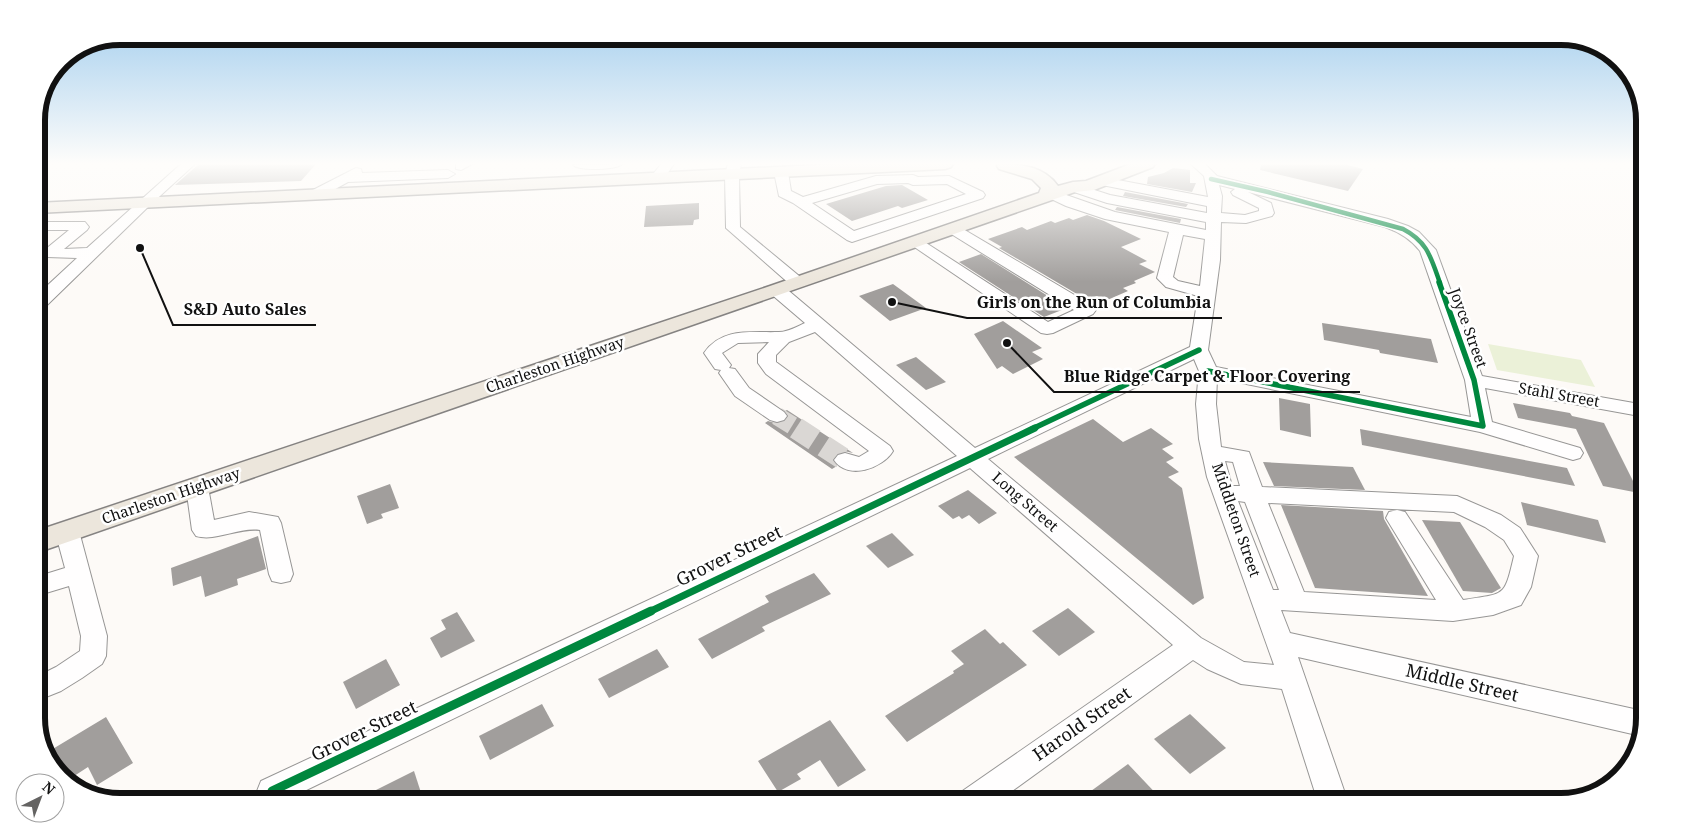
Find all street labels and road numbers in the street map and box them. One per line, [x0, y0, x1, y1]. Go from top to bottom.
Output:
street label: Joyce Street [1445, 284, 1493, 370]
street label: Charleston Highway [483, 331, 627, 397]
street label: Stahl Street [1517, 377, 1601, 411]
street label: Middleton Street [1208, 460, 1266, 579]
street label: Charleston Highway [99, 462, 243, 528]
street label: Long Street [988, 467, 1063, 536]
street label: Grover Street [672, 519, 786, 591]
street label: Middle Street [1404, 657, 1521, 707]
street label: Harold Street [1028, 680, 1135, 766]
street label: Grover Street [307, 694, 421, 766]

